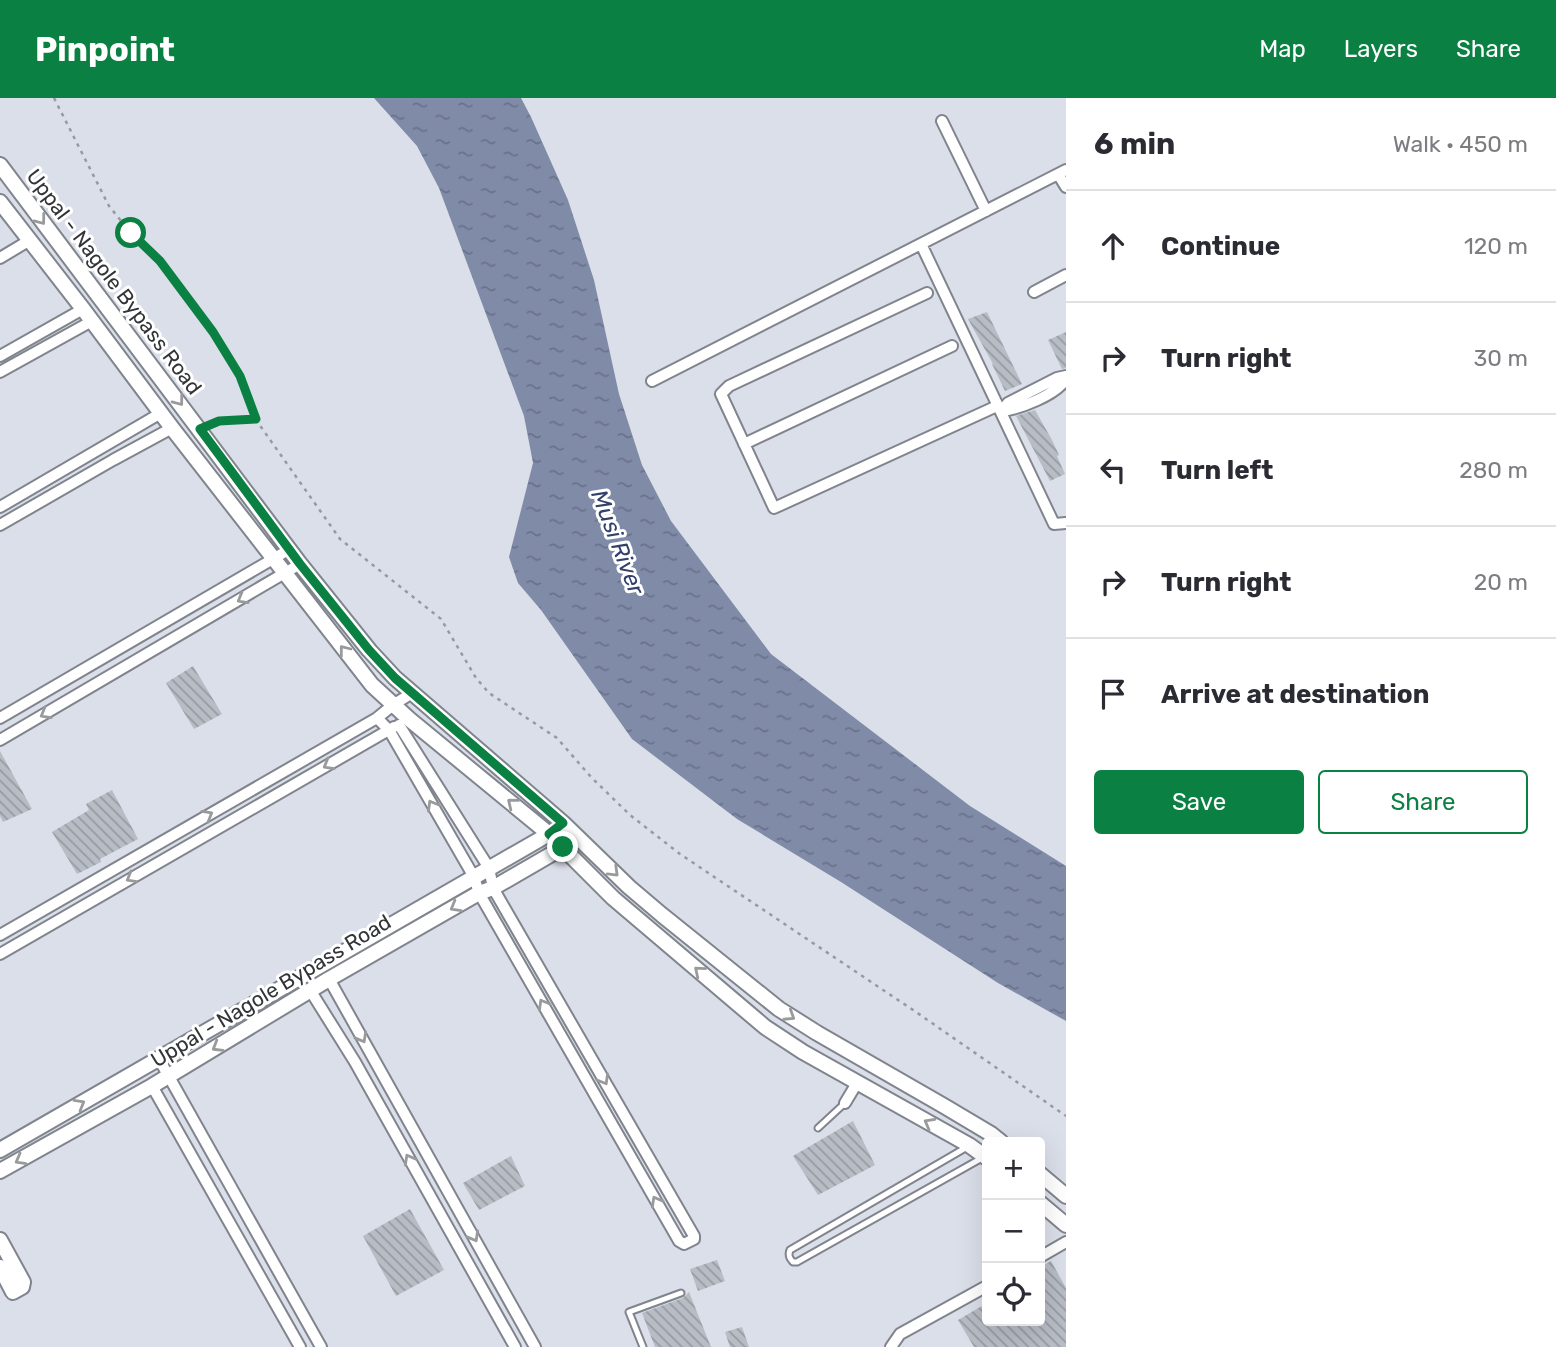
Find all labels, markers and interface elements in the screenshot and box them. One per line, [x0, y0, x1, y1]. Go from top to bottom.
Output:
text: Pinpoint [35, 30, 175, 69]
text: Map [1259, 35, 1306, 63]
text: Layers [1344, 35, 1418, 63]
text: Share [1456, 35, 1521, 63]
text: 6 min [1094, 126, 1175, 162]
text: Walk · 450 m [1393, 130, 1528, 158]
street label: Uppal - Nagole Bypass Road [21, 164, 207, 399]
one-way arrow [33, 212, 46, 224]
route start [115, 217, 146, 248]
icon: ahead [1094, 227, 1132, 265]
text: Continue [1161, 231, 1280, 262]
text: 120 m [1464, 232, 1528, 260]
icon: right [1094, 339, 1132, 377]
text: Turn right [1161, 343, 1291, 374]
text: 30 m [1473, 344, 1528, 372]
one-way arrow [170, 393, 183, 406]
icon: left [1094, 451, 1132, 489]
text: Turn left [1161, 455, 1273, 486]
text: 280 m [1459, 456, 1528, 484]
water label: Musi River [585, 486, 651, 599]
icon: right [1094, 563, 1132, 601]
text: Turn right [1161, 567, 1291, 598]
text: 20 m [1474, 568, 1528, 596]
one-way arrow [236, 591, 249, 604]
one-way arrow [340, 645, 353, 658]
icon: arrive [1094, 675, 1132, 713]
text: Arrive at destination [1161, 679, 1429, 710]
one-way arrow [40, 705, 53, 718]
one-way arrow [323, 757, 336, 770]
button: Save [1094, 770, 1304, 834]
button: Share [1318, 770, 1528, 834]
one-way arrow [507, 798, 519, 811]
one-way arrow [427, 800, 440, 813]
one-way arrow [200, 810, 213, 823]
route end [547, 831, 578, 862]
one-way arrow [605, 863, 618, 876]
one-way arrow [126, 870, 139, 883]
one-way arrow [450, 899, 463, 912]
street label: Uppal - Nagole Bypass Road [146, 909, 395, 1072]
one-way arrow [694, 967, 707, 979]
one-way arrow [538, 998, 551, 1011]
one-way arrow [782, 1007, 795, 1020]
one-way arrow [354, 1031, 367, 1044]
one-way arrow [211, 1039, 224, 1052]
one-way arrow [596, 1073, 609, 1085]
one-way arrow [73, 1099, 86, 1112]
one-way arrow [924, 1118, 936, 1131]
map controls [982, 1137, 1045, 1326]
button: + [982, 1137, 1045, 1200]
one-way arrow [14, 1152, 27, 1165]
one-way arrow [405, 1154, 418, 1167]
one-way arrow [651, 1196, 664, 1208]
button: − [982, 1200, 1045, 1263]
one-way arrow [466, 1230, 479, 1242]
button: locate [982, 1263, 1045, 1326]

